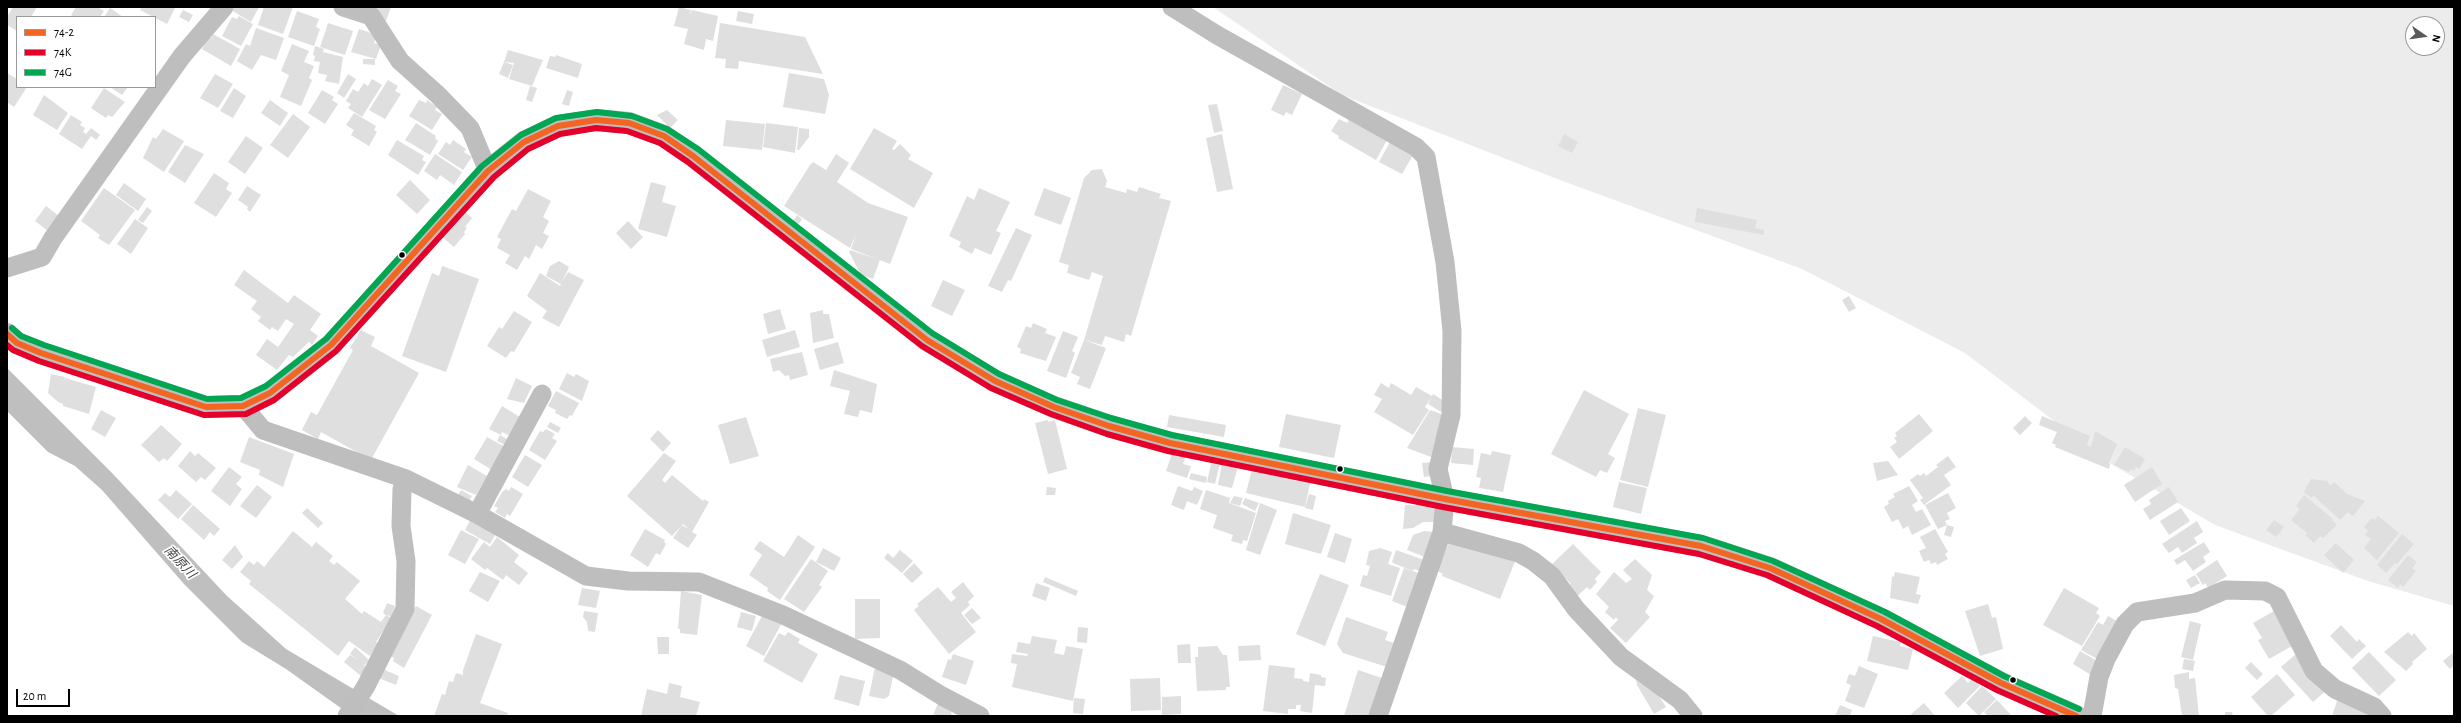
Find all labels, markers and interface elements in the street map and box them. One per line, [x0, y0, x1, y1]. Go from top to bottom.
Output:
legend [16, 16, 156, 88]
north arrow [2405, 16, 2445, 56]
text: 74-2 [54, 26, 74, 38]
text: N [2430, 34, 2442, 44]
text: 74K [54, 46, 71, 58]
text: 74G [54, 66, 72, 78]
unlabelled marker [397, 250, 407, 260]
unlabelled marker [1335, 464, 1345, 474]
water label: 南原川 [161, 542, 199, 582]
unlabelled marker [2008, 675, 2018, 685]
scale bar [18, 681, 72, 707]
text: 20 m [23, 690, 46, 702]

